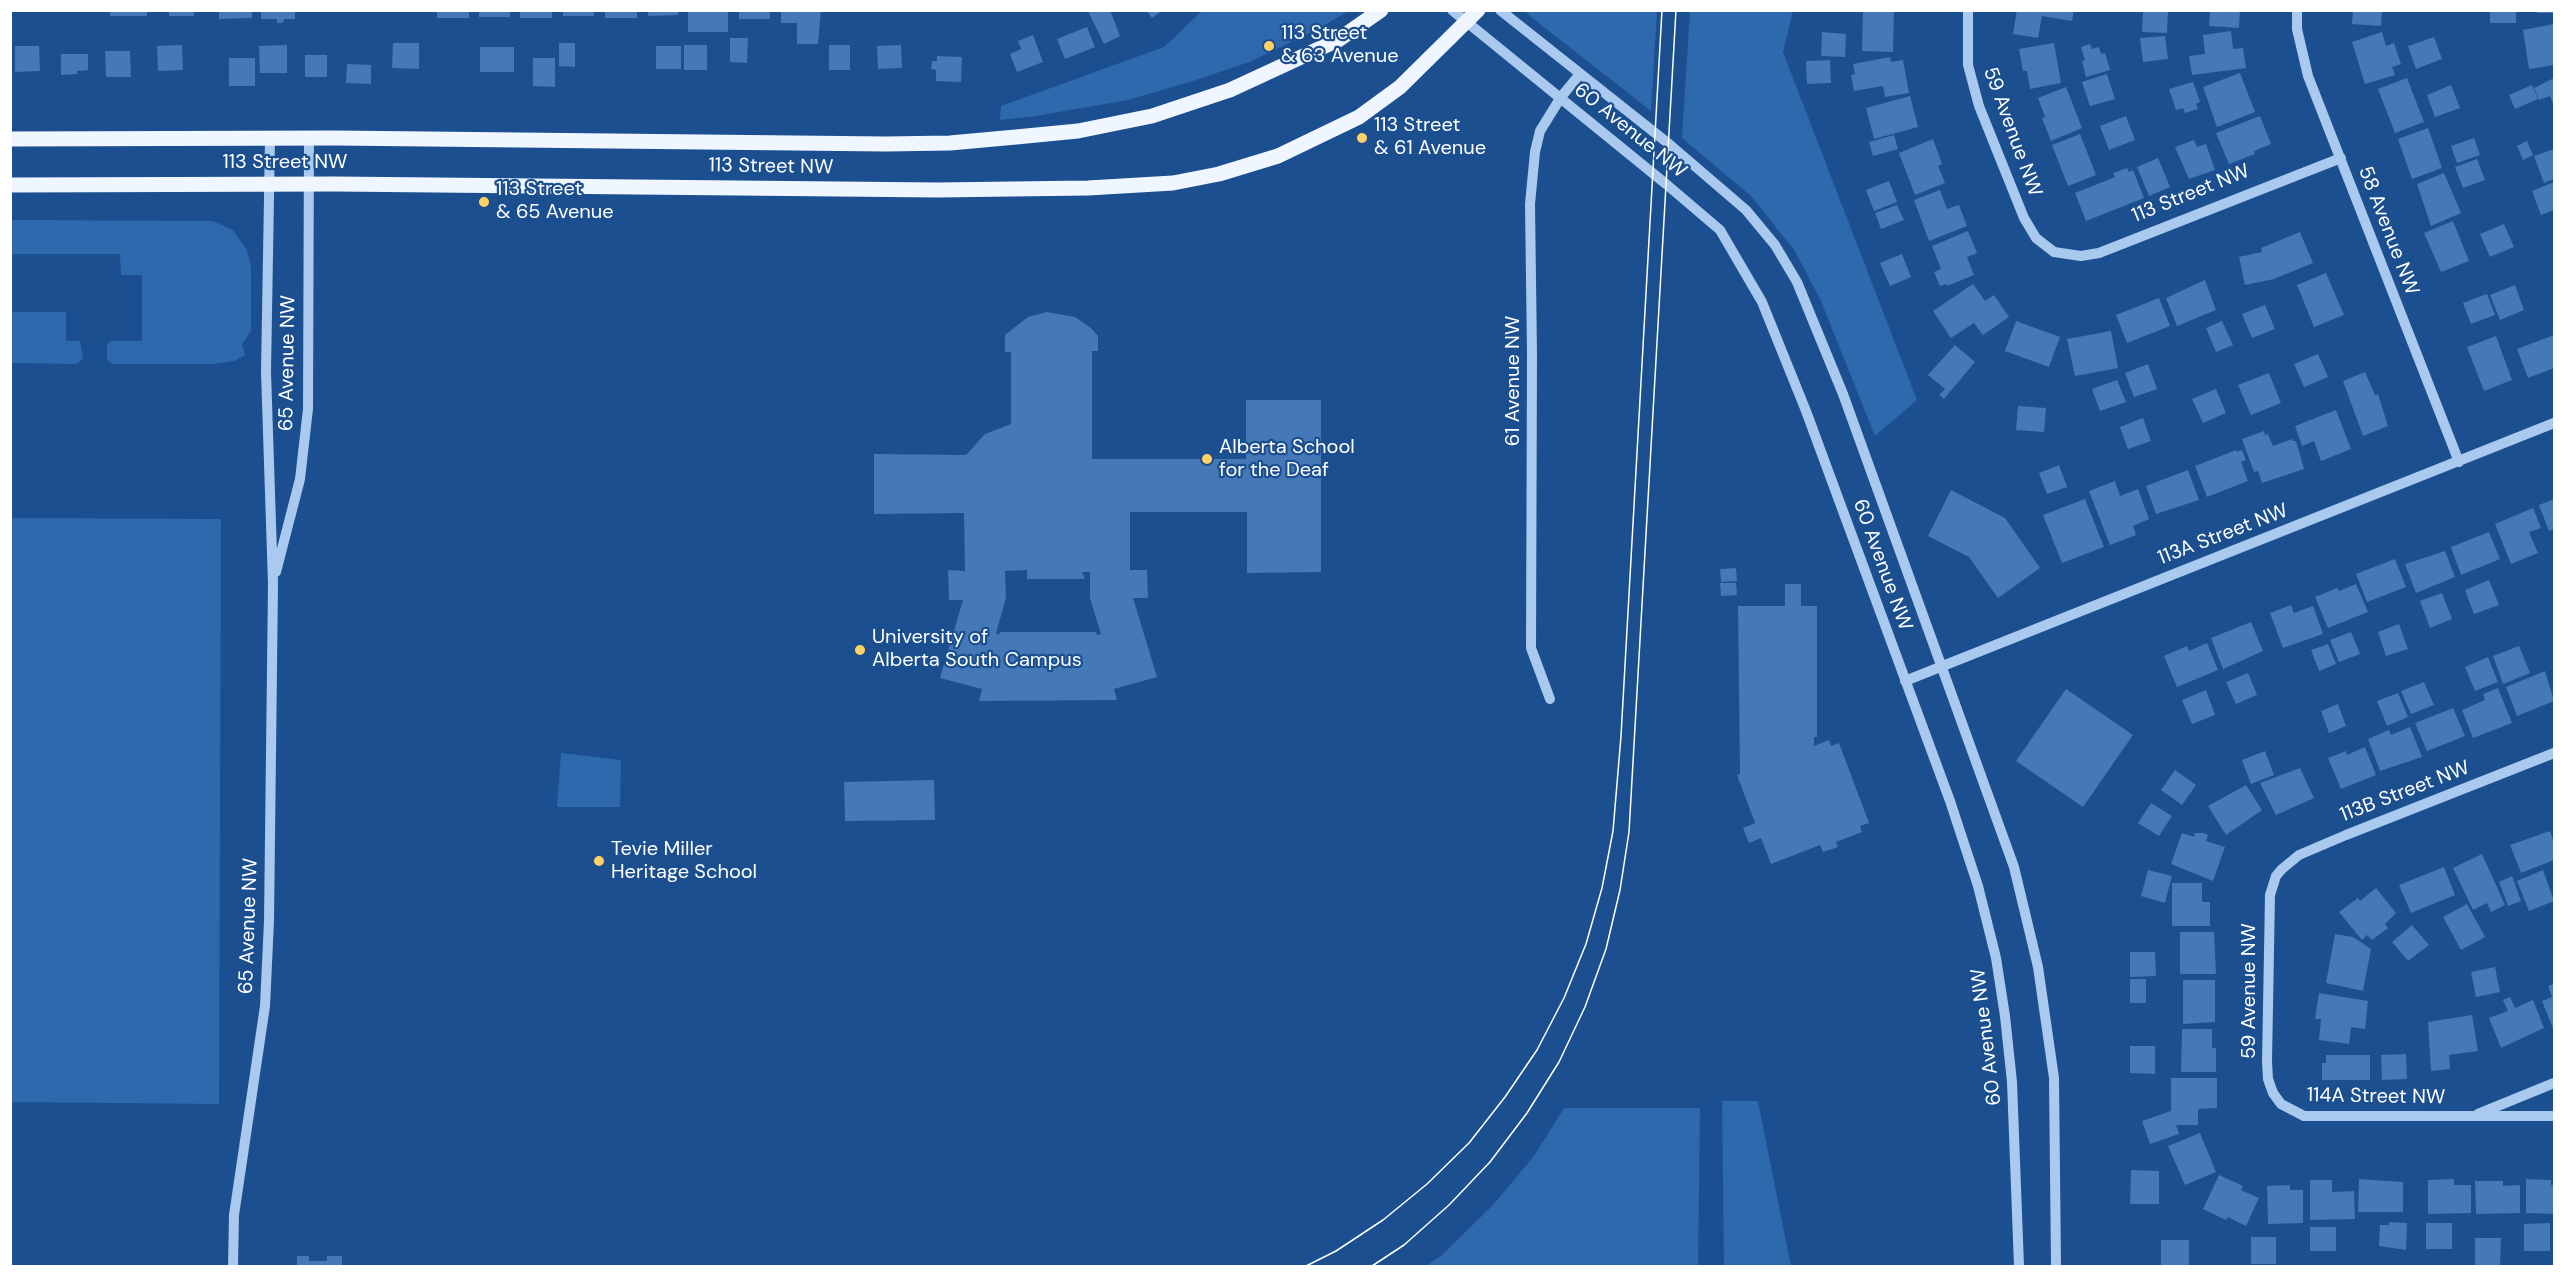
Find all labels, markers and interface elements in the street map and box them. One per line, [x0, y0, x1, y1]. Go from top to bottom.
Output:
place label: 113 Street & 63 Avenue [1281, 22, 1399, 69]
marker: 113 Street & 63 Avenue [1262, 39, 1276, 53]
street label: 59 Avenue NW [1977, 64, 2047, 200]
street label: 60 Avenue NW [1569, 78, 1691, 184]
place label: 113 Street & 61 Avenue [1374, 114, 1486, 161]
marker: 113 Street & 61 Avenue [1355, 131, 1369, 145]
street label: 113 Street NW [223, 151, 347, 175]
street label: 113 Street NW [708, 154, 834, 180]
street label: 113 Street NW [2129, 159, 2253, 229]
street label: 58 Avenue NW [2352, 163, 2424, 299]
place label: 113 Street & 65 Avenue [496, 178, 614, 225]
marker: 113 Street & 65 Avenue [477, 195, 491, 209]
street label: 65 Avenue NW [275, 295, 301, 431]
street label: 61 Avenue NW [1502, 316, 1526, 446]
place label: Alberta School for the Deaf [1219, 436, 1355, 483]
marker: Alberta School for the Deaf [1200, 452, 1214, 466]
street label: 60 Avenue NW [1847, 496, 1917, 634]
street label: 113A Street NW [2155, 499, 2291, 571]
place label: University of Alberta South Campus [872, 626, 1082, 673]
marker: University of Alberta South Campus [853, 643, 867, 657]
street label: 113B Street NW [2337, 756, 2473, 828]
place label: Tevie Miller Heritage School [611, 838, 757, 885]
marker: Tevie Miller Heritage School [592, 854, 606, 868]
street label: 65 Avenue NW [235, 858, 263, 994]
street label: 59 Avenue NW [2238, 923, 2262, 1059]
street label: 60 Avenue NW [1967, 967, 2007, 1107]
street label: 114A Street NW [2307, 1084, 2445, 1110]

